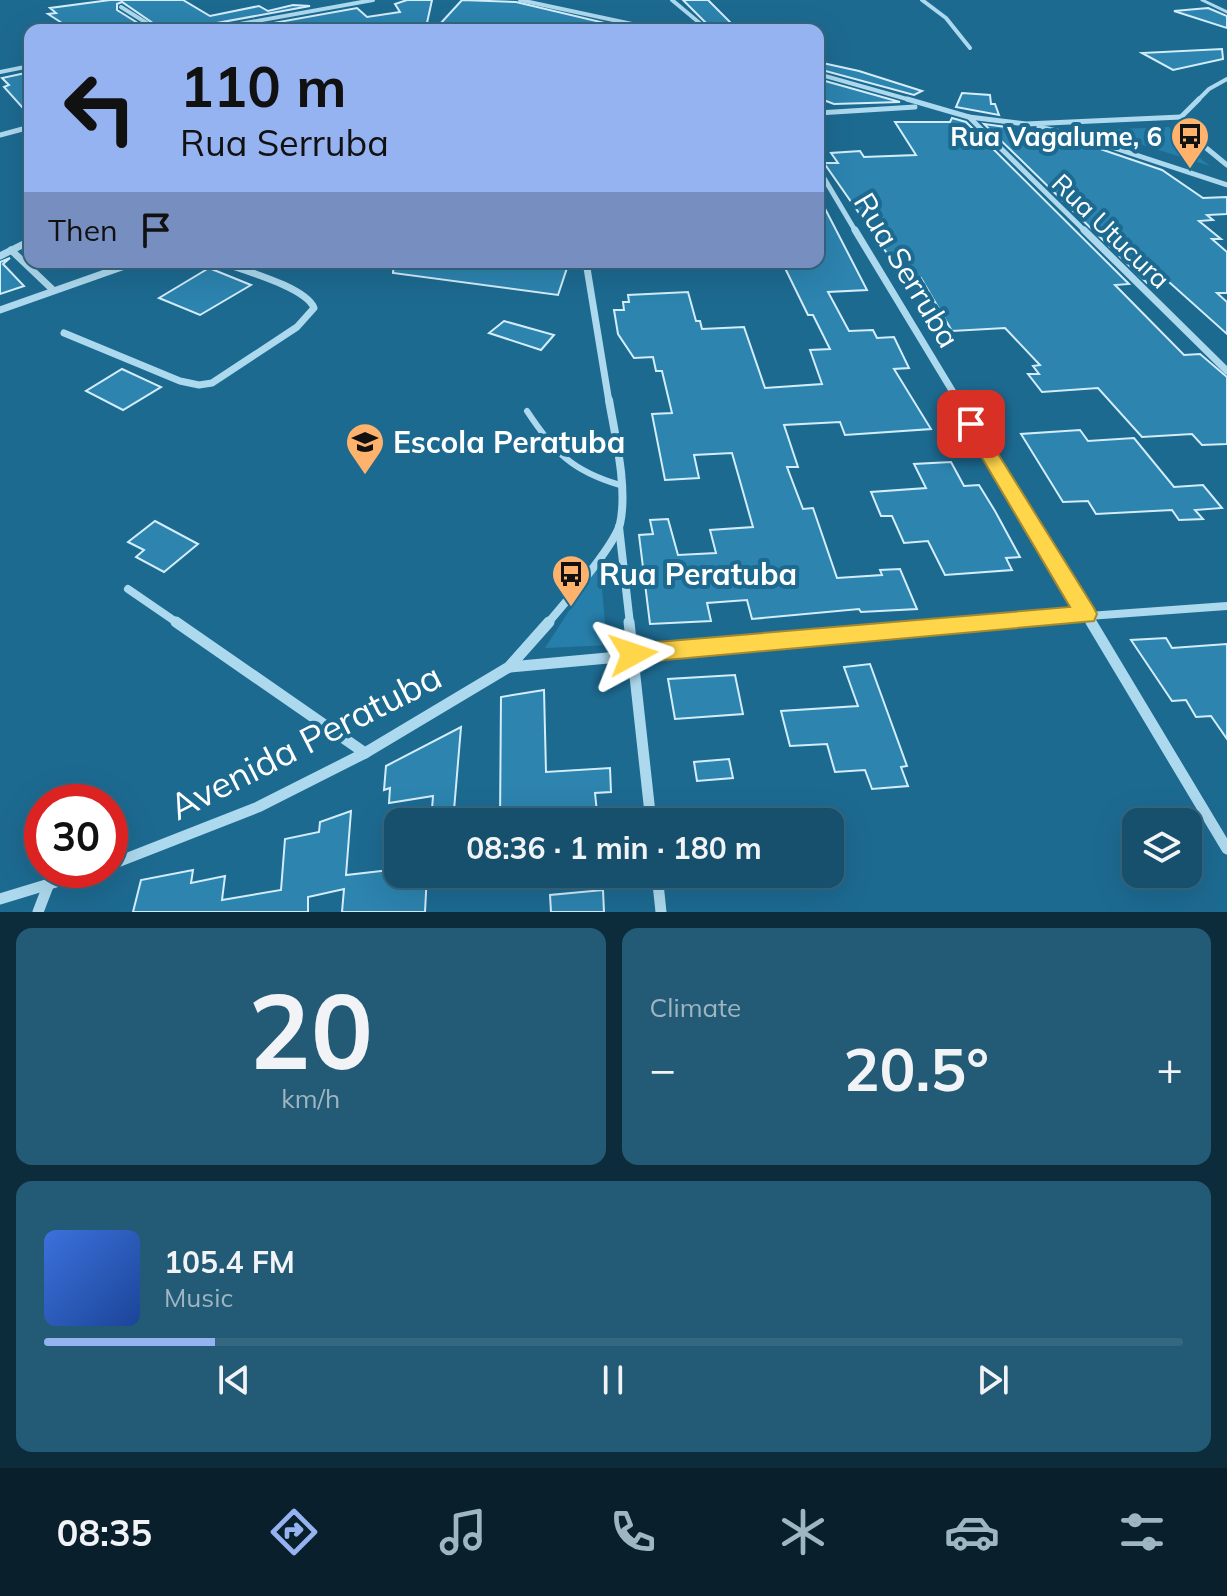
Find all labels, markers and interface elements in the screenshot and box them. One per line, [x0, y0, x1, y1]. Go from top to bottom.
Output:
text: 110 m [180, 51, 347, 121]
icon: left [48, 56, 152, 160]
bus stop icon: Rua Vagalume, 6 [1169, 115, 1211, 170]
text: Rua Serruba [180, 120, 389, 165]
place label: Rua Vagalume, 6 [950, 120, 1162, 153]
street label: Rua Utucura [1045, 167, 1177, 295]
street label: Rua Serruba [846, 186, 968, 354]
icon: arrive [134, 208, 178, 252]
text: Then [48, 211, 118, 249]
pin [937, 390, 1005, 458]
icon: arrive [949, 402, 993, 446]
school or university icon: Escola Peratuba [344, 421, 386, 476]
place label: Escola Peratuba [393, 423, 625, 461]
bus stop icon: Rua Peratuba [550, 553, 592, 608]
place label: Rua Peratuba [599, 555, 797, 593]
position arrow [591, 612, 675, 696]
street label: Avenida Peratuba [161, 653, 449, 829]
speed limit sign: 30 [24, 784, 128, 888]
map controls [1122, 808, 1202, 888]
button: layers [1122, 808, 1202, 888]
text: 08:36 · 1 min · 180 m [466, 829, 762, 867]
text: 20 [248, 964, 373, 1095]
text: Climate [650, 991, 741, 1024]
text: 20.5° [843, 1031, 989, 1106]
text: − [650, 1041, 676, 1096]
text: + [1157, 1041, 1183, 1096]
text: km/h [281, 1082, 340, 1115]
text: 105.4 FM [164, 1243, 295, 1281]
text: Music [164, 1281, 233, 1314]
icon: previous [212, 1358, 256, 1402]
icon: pause [591, 1358, 635, 1402]
icon: next [971, 1358, 1015, 1402]
icon: directions [266, 1504, 322, 1560]
icon: music [435, 1504, 491, 1560]
icon: phone [605, 1504, 661, 1560]
icon: climate [775, 1504, 831, 1560]
icon: car [944, 1504, 1000, 1560]
icon: filters [1114, 1504, 1170, 1560]
text: 08:35 [57, 1510, 152, 1555]

